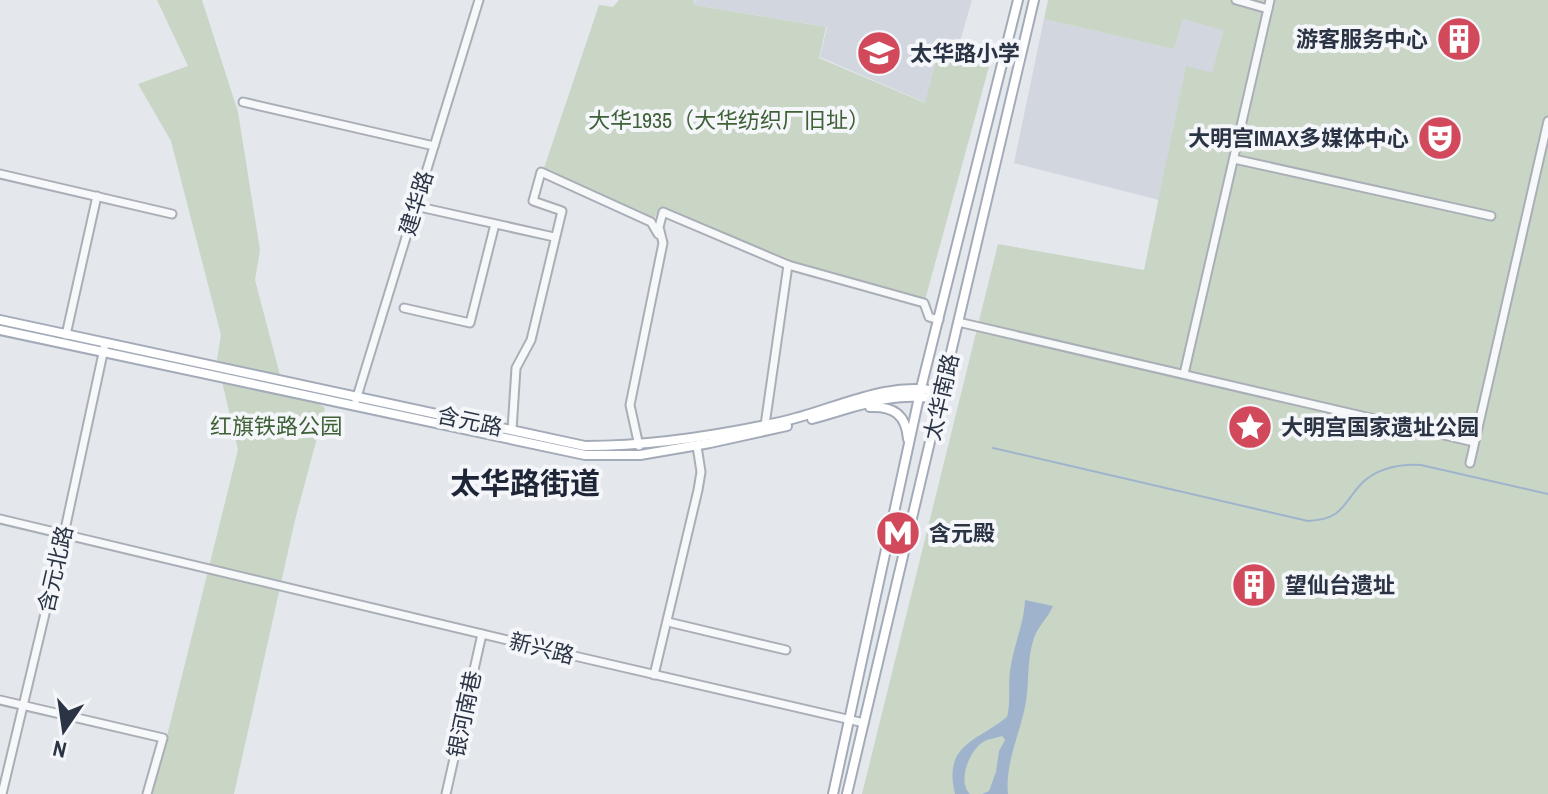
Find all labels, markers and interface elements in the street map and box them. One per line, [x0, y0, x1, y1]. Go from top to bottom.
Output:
building icon: 游客服务中心 [1435, 15, 1483, 63]
place label: 游客服务中心 [1296, 24, 1428, 54]
school or university icon: 太华路小学 [855, 29, 903, 77]
place label: 太华路小学 [910, 38, 1020, 68]
park label: 大华1935（大华纺织厂旧址） [588, 105, 870, 135]
theatre icon: 大明宫IMAX多媒体中心 [1416, 114, 1464, 162]
place label: 大明宫IMAX多媒体中心 [1188, 123, 1409, 153]
street label: 建华路 [392, 167, 440, 239]
street label: 太华南路 [916, 351, 966, 443]
street label: 含元路 [435, 399, 505, 443]
place icon: 大明宫国家遗址公园 [1226, 403, 1274, 451]
park label: 红旗铁路公园 [210, 411, 342, 441]
place label: 大明宫国家遗址公园 [1281, 412, 1479, 442]
district label: 太华路街道 [450, 463, 600, 503]
metro station icon: 含元殿 [874, 509, 922, 557]
place label: 含元殿 [929, 518, 995, 548]
street label: 含元北路 [30, 523, 80, 615]
building icon: 望仙台遗址 [1230, 561, 1278, 609]
place label: 望仙台遗址 [1285, 570, 1395, 600]
street label: 新兴路 [506, 625, 578, 671]
street label: 银河南巷 [440, 668, 488, 760]
north arrow [24, 690, 104, 770]
text: N [50, 733, 69, 766]

